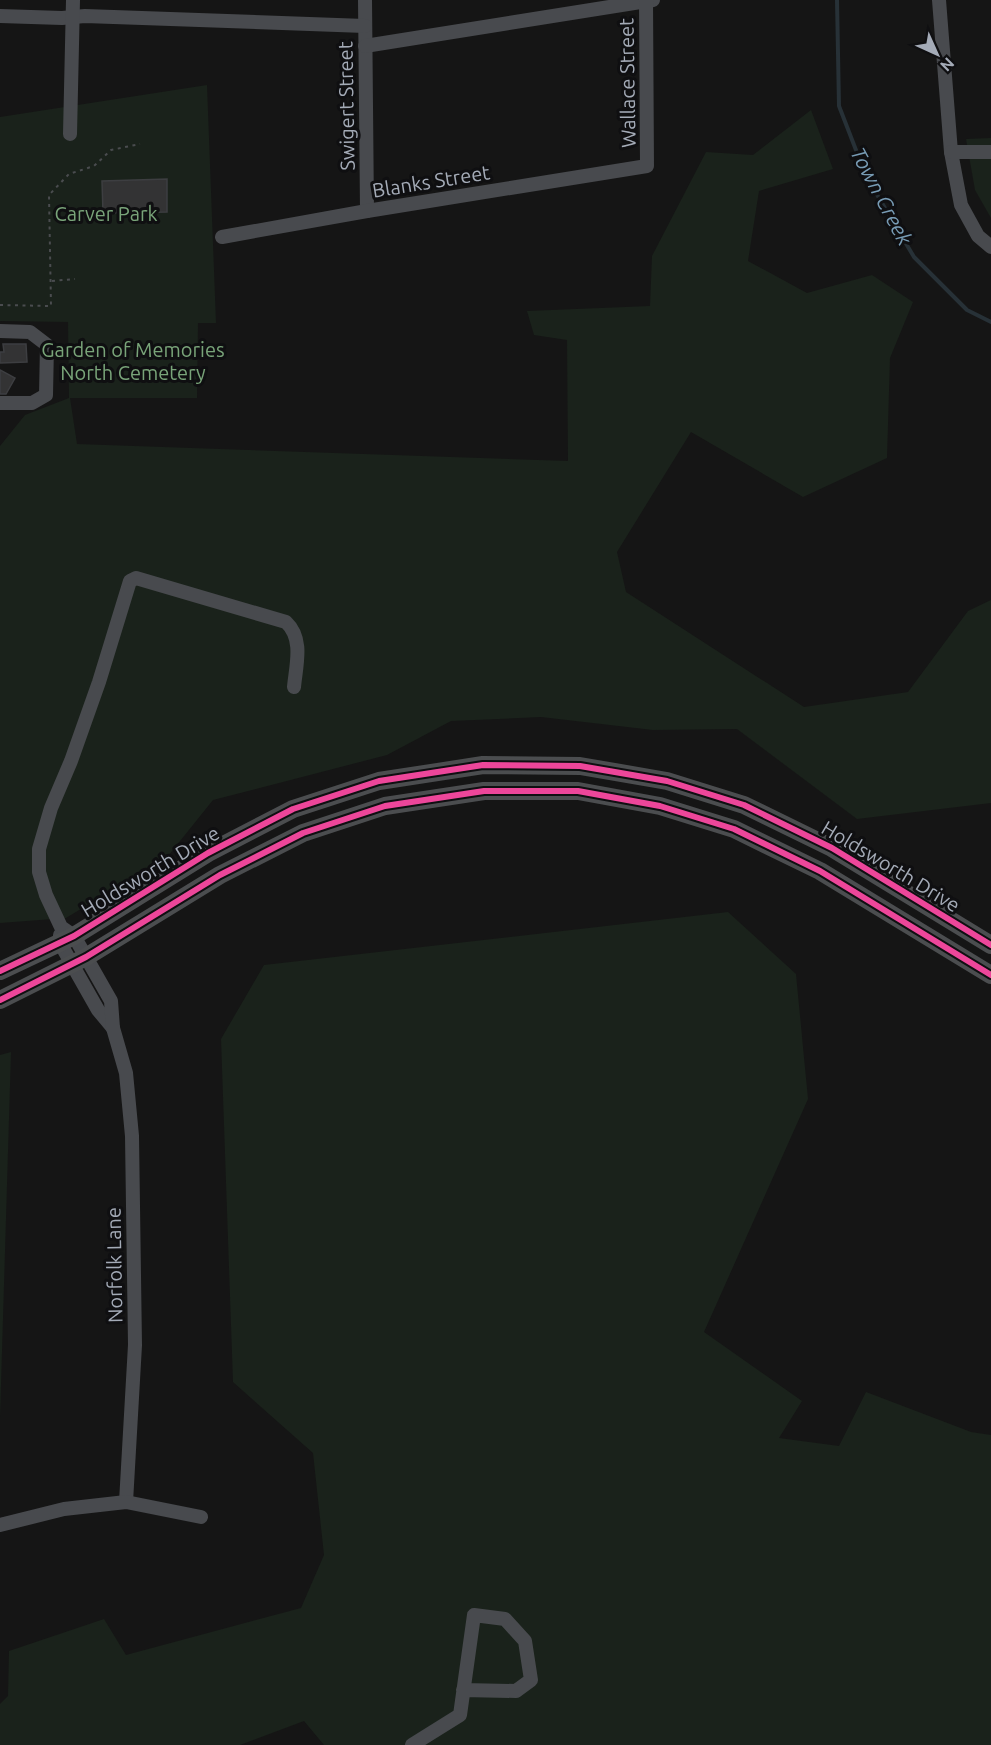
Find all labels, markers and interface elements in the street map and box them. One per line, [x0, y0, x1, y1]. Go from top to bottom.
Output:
street label: Wallace Street [614, 18, 640, 148]
north arrow [907, 24, 967, 84]
street label: Swigert Street [333, 41, 359, 171]
text: N [937, 54, 958, 75]
water label: Town Creek [846, 143, 918, 249]
street label: Blanks Street [370, 160, 492, 202]
park label: Carver Park [54, 202, 158, 225]
park label: Garden of Memories North Cemetery [41, 338, 225, 384]
street label: Holdsworth Drive [818, 816, 964, 916]
street label: Holdsworth Drive [77, 821, 223, 921]
street label: Norfolk Lane [101, 1207, 127, 1323]

